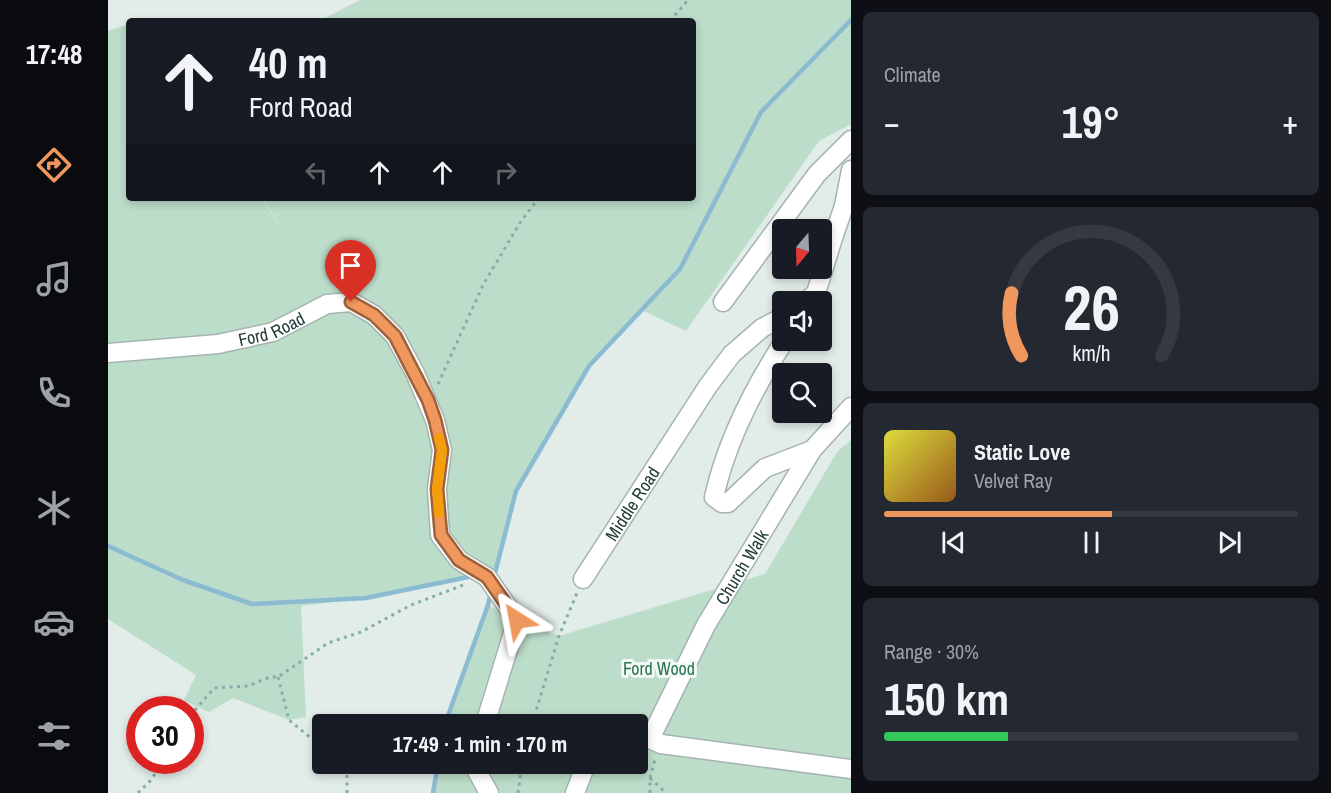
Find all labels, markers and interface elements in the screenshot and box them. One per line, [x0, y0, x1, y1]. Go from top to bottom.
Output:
text: 40 m [249, 35, 328, 91]
text: 17:48 [26, 36, 82, 72]
icon: ahead [150, 42, 228, 120]
text: Climate [884, 61, 941, 88]
text: Ford Road [249, 89, 353, 125]
text: 19° [1061, 91, 1121, 152]
text: − [884, 100, 900, 144]
text: + [1282, 100, 1298, 144]
icon: directions [33, 144, 75, 186]
icon: left [300, 156, 333, 189]
icon: ahead [363, 156, 396, 189]
icon: ahead [426, 156, 459, 189]
icon: right [489, 156, 522, 189]
north arrow [772, 219, 832, 279]
map controls [772, 219, 832, 423]
pin [325, 240, 376, 302]
icon: arrive [334, 249, 367, 282]
icon: music [33, 258, 75, 300]
text: 26 [1063, 265, 1119, 349]
button: sound [772, 291, 832, 351]
street label: Ford Road [236, 305, 309, 352]
text: km/h [1072, 339, 1110, 368]
button: search [772, 363, 832, 423]
icon: phone [33, 372, 75, 414]
text: Static Love [974, 437, 1070, 467]
street label: Middle Road [599, 462, 665, 545]
text: Velvet Ray [974, 467, 1052, 494]
icon: climate [33, 487, 75, 529]
street label: Church Walk [709, 524, 774, 609]
icon: previous [937, 526, 970, 559]
icon: pause [1075, 526, 1108, 559]
icon: next [1213, 526, 1246, 559]
position arrow [485, 588, 549, 652]
icon: car [33, 601, 75, 643]
text: Range · 30% [884, 638, 979, 665]
park label: Ford Wood [623, 656, 695, 681]
text: 150 km [884, 668, 1009, 729]
speed limit sign: 30 [126, 696, 204, 774]
icon: filters [33, 715, 75, 757]
text: 17:49 · 1 min · 170 m [393, 729, 567, 759]

